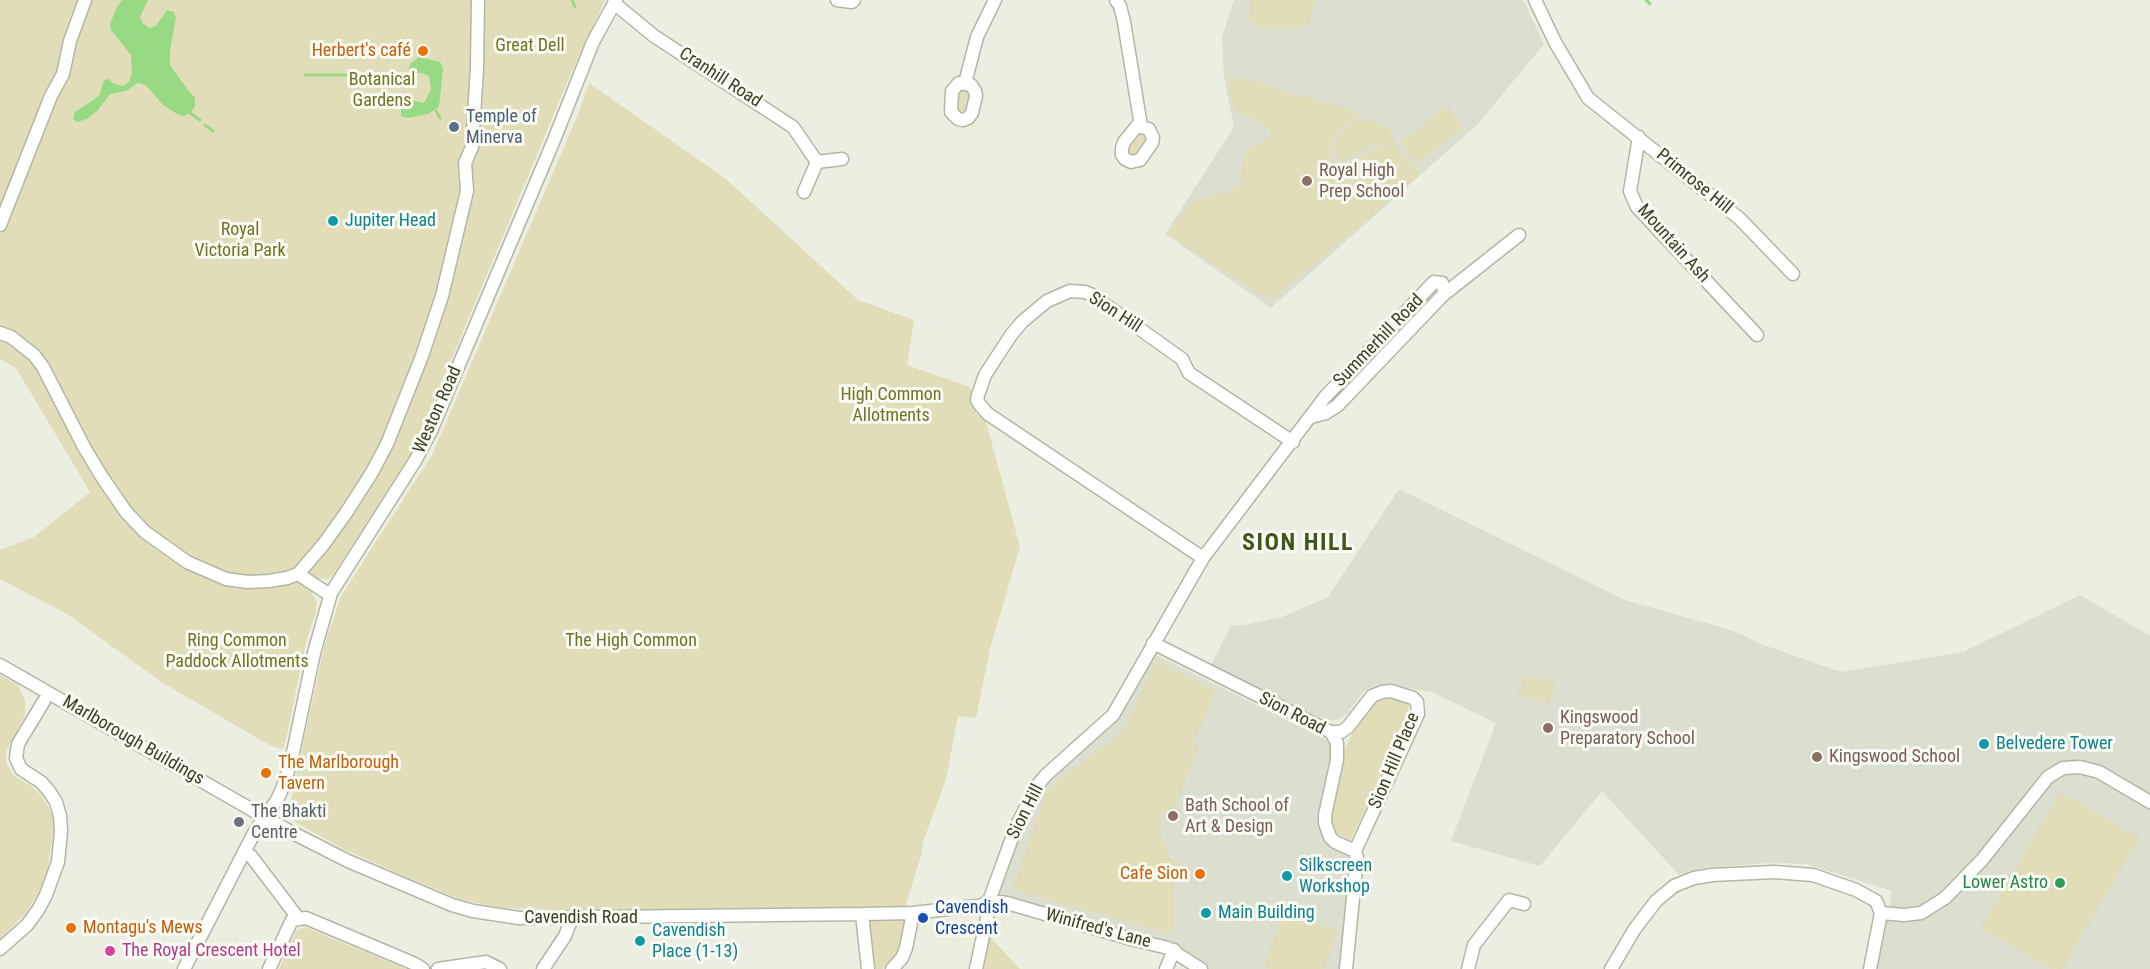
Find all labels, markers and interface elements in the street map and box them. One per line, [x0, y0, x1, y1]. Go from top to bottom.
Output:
park label: Great Dell [495, 35, 565, 57]
place label: Herbert's café [312, 40, 411, 62]
street label: Cranhill Road [675, 43, 765, 113]
marker: Herbert's café [416, 44, 430, 58]
park label: Botanical Gardens [349, 69, 415, 112]
place label: Temple of Minerva [466, 106, 537, 148]
marker: Temple of Minerva [447, 120, 461, 134]
street label: Primrose Hill [1652, 145, 1736, 219]
place label: Royal High Prep School [1319, 160, 1404, 202]
marker: Royal High Prep School [1300, 174, 1314, 188]
street label: Mountain Ash [1632, 200, 1714, 288]
place label: Jupiter Head [345, 210, 436, 232]
marker: Jupiter Head [326, 214, 340, 228]
park label: Royal Victoria Park [194, 219, 286, 262]
street label: Sion Hill [1084, 288, 1146, 338]
street label: Summerhill Road [1329, 290, 1429, 392]
street label: Weston Road [409, 363, 467, 457]
park label: High Common Allotments [840, 384, 942, 426]
district label: SION HILL [1242, 530, 1354, 558]
park label: Ring Common Paddock Allotments [165, 630, 309, 672]
park label: The High Common [565, 630, 697, 652]
street label: Sion Road [1255, 688, 1329, 740]
street label: Marlborough Buildings [58, 692, 208, 790]
place label: Kingswood Preparatory School [1560, 707, 1695, 750]
street label: Sion Hill Place [1365, 710, 1425, 812]
marker: Kingswood Preparatory School [1541, 721, 1555, 735]
place label: Belvedere Tower [1996, 733, 2113, 755]
marker: Belvedere Tower [1977, 737, 1991, 751]
place label: Kingswood School [1829, 746, 1960, 768]
marker: Kingswood School [1810, 750, 1824, 764]
place label: The Marlborough Tavern [278, 752, 399, 795]
marker: The Marlborough Tavern [259, 766, 273, 780]
street label: Sion Hill [1003, 781, 1049, 843]
place label: Bath School of Art & Design [1185, 795, 1289, 838]
place label: The Bhakti Centre [251, 801, 326, 844]
marker: Bath School of Art & Design [1166, 809, 1180, 823]
marker: The Bhakti Centre [232, 815, 246, 829]
place label: Silkscreen Workshop [1299, 855, 1372, 898]
place label: Cafe Sion [1120, 863, 1188, 885]
marker: Cafe Sion [1193, 867, 1207, 881]
marker: Silkscreen Workshop [1280, 869, 1294, 883]
place label: Lower Astro [1962, 872, 2048, 894]
marker: Lower Astro [2053, 876, 2067, 890]
place label: Cavendish Crescent [935, 897, 1008, 940]
place label: Main Building [1218, 902, 1315, 924]
street label: Winifred's Lane [1043, 905, 1153, 953]
marker: Main Building [1199, 906, 1213, 920]
street label: Cavendish Road [524, 907, 638, 929]
marker: Cavendish Crescent [916, 911, 930, 925]
place label: Montagu's Mews [83, 917, 203, 939]
place label: Cavendish Place (1-13) [652, 920, 738, 962]
marker: Montagu's Mews [64, 921, 78, 935]
marker: Cavendish Place (1-13) [633, 934, 647, 948]
place label: The Royal Crescent Hotel [122, 940, 301, 962]
marker: The Royal Crescent Hotel [103, 944, 117, 958]

